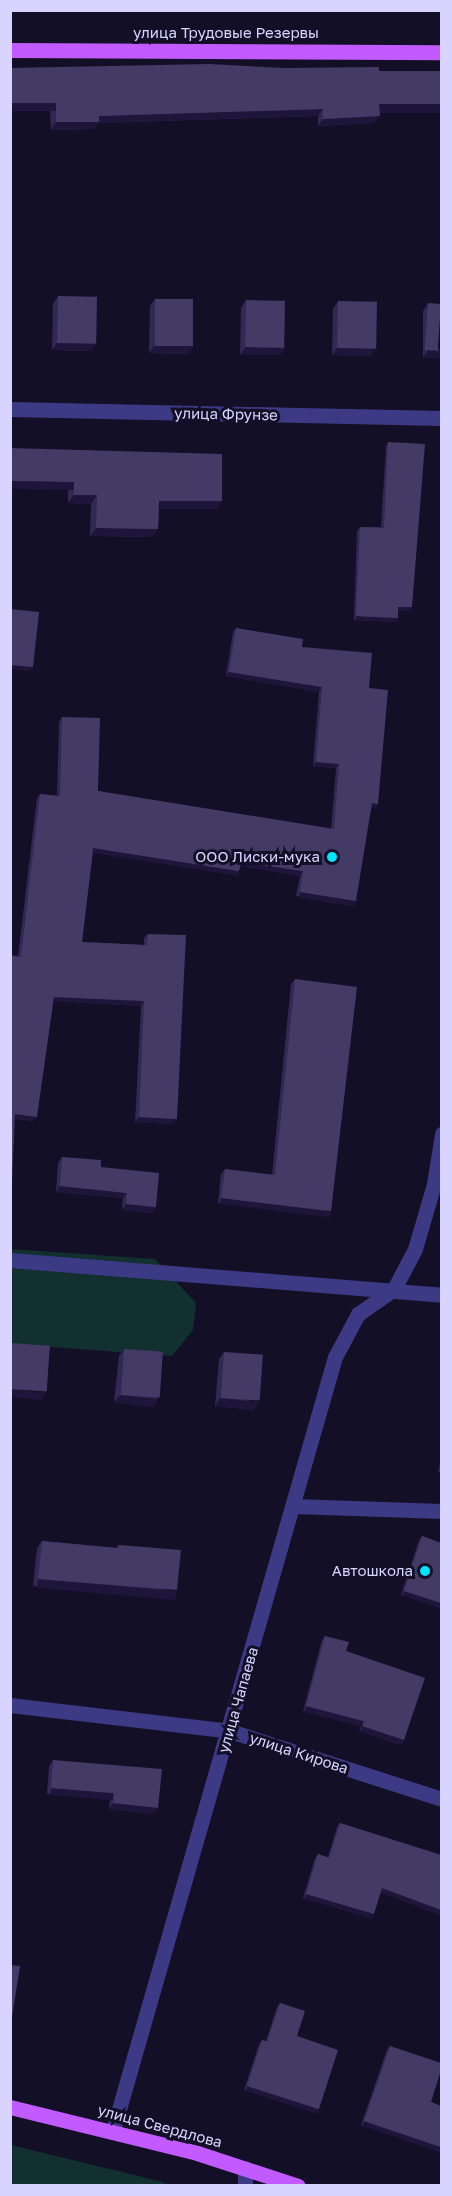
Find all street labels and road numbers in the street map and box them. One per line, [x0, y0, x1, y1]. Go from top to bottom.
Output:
street label: улица Трудовые Резервы [133, 24, 319, 42]
street label: улица Фрунзе [174, 404, 278, 424]
street label: улица Чапаева [214, 1645, 262, 1755]
street label: улица Кирова [247, 1729, 351, 1777]
street label: улица Свердлова [96, 2101, 224, 2151]

